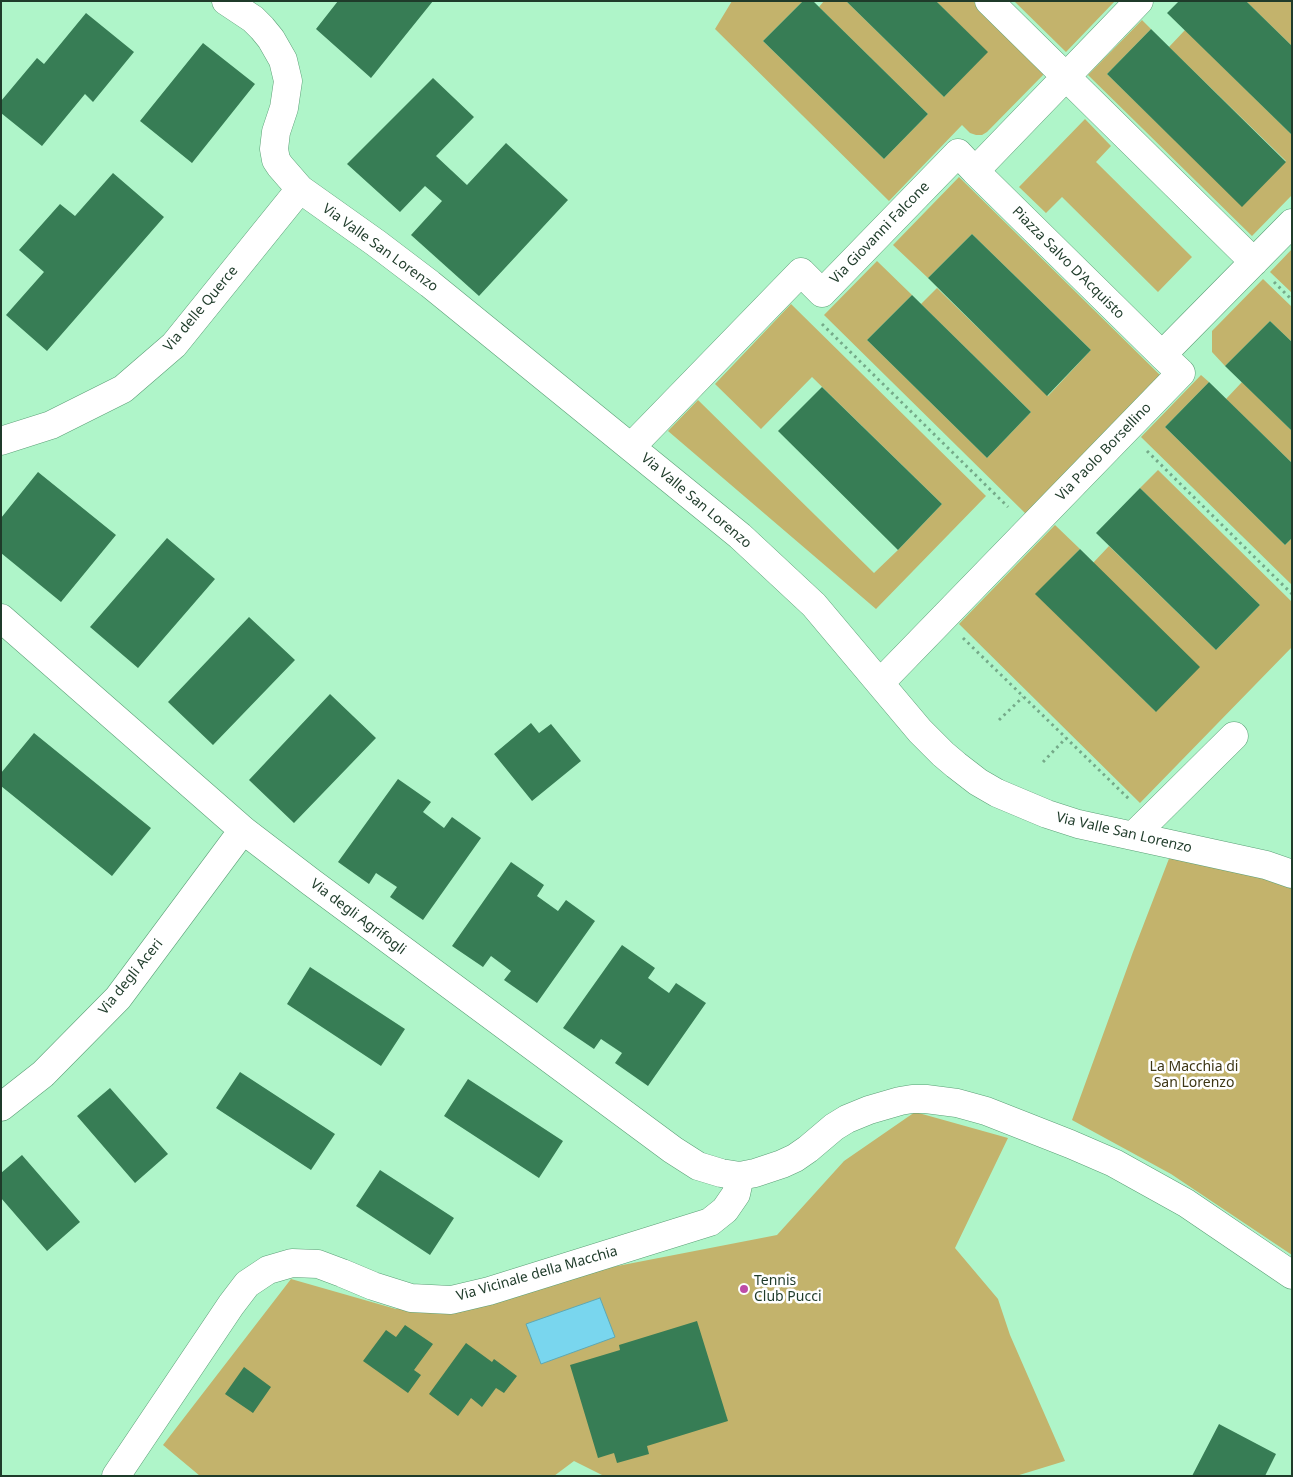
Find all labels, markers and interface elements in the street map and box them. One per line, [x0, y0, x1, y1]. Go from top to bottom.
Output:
street label: Via Giovanni Falcone [827, 178, 933, 288]
street label: Via Valle San Lorenzo [319, 200, 441, 296]
street label: Piazza Salvo D'Acquisto [1008, 203, 1128, 323]
street label: Via delle Querce [160, 263, 242, 355]
street label: Via Paolo Borsellino [1053, 399, 1155, 505]
street label: Via Valle San Lorenzo [637, 450, 755, 552]
street label: Via Valle San Lorenzo [1054, 809, 1194, 857]
street label: Via degli Agrifogli [307, 876, 409, 958]
street label: Via degli Aceri [95, 936, 167, 1018]
park label: La Macchia di San Lorenzo [1150, 1059, 1238, 1092]
street label: Via Vicinale della Macchia [454, 1243, 620, 1305]
place label: Tennis Club Pucci [754, 1273, 822, 1305]
marker: Tennis Club Pucci [738, 1283, 750, 1295]

